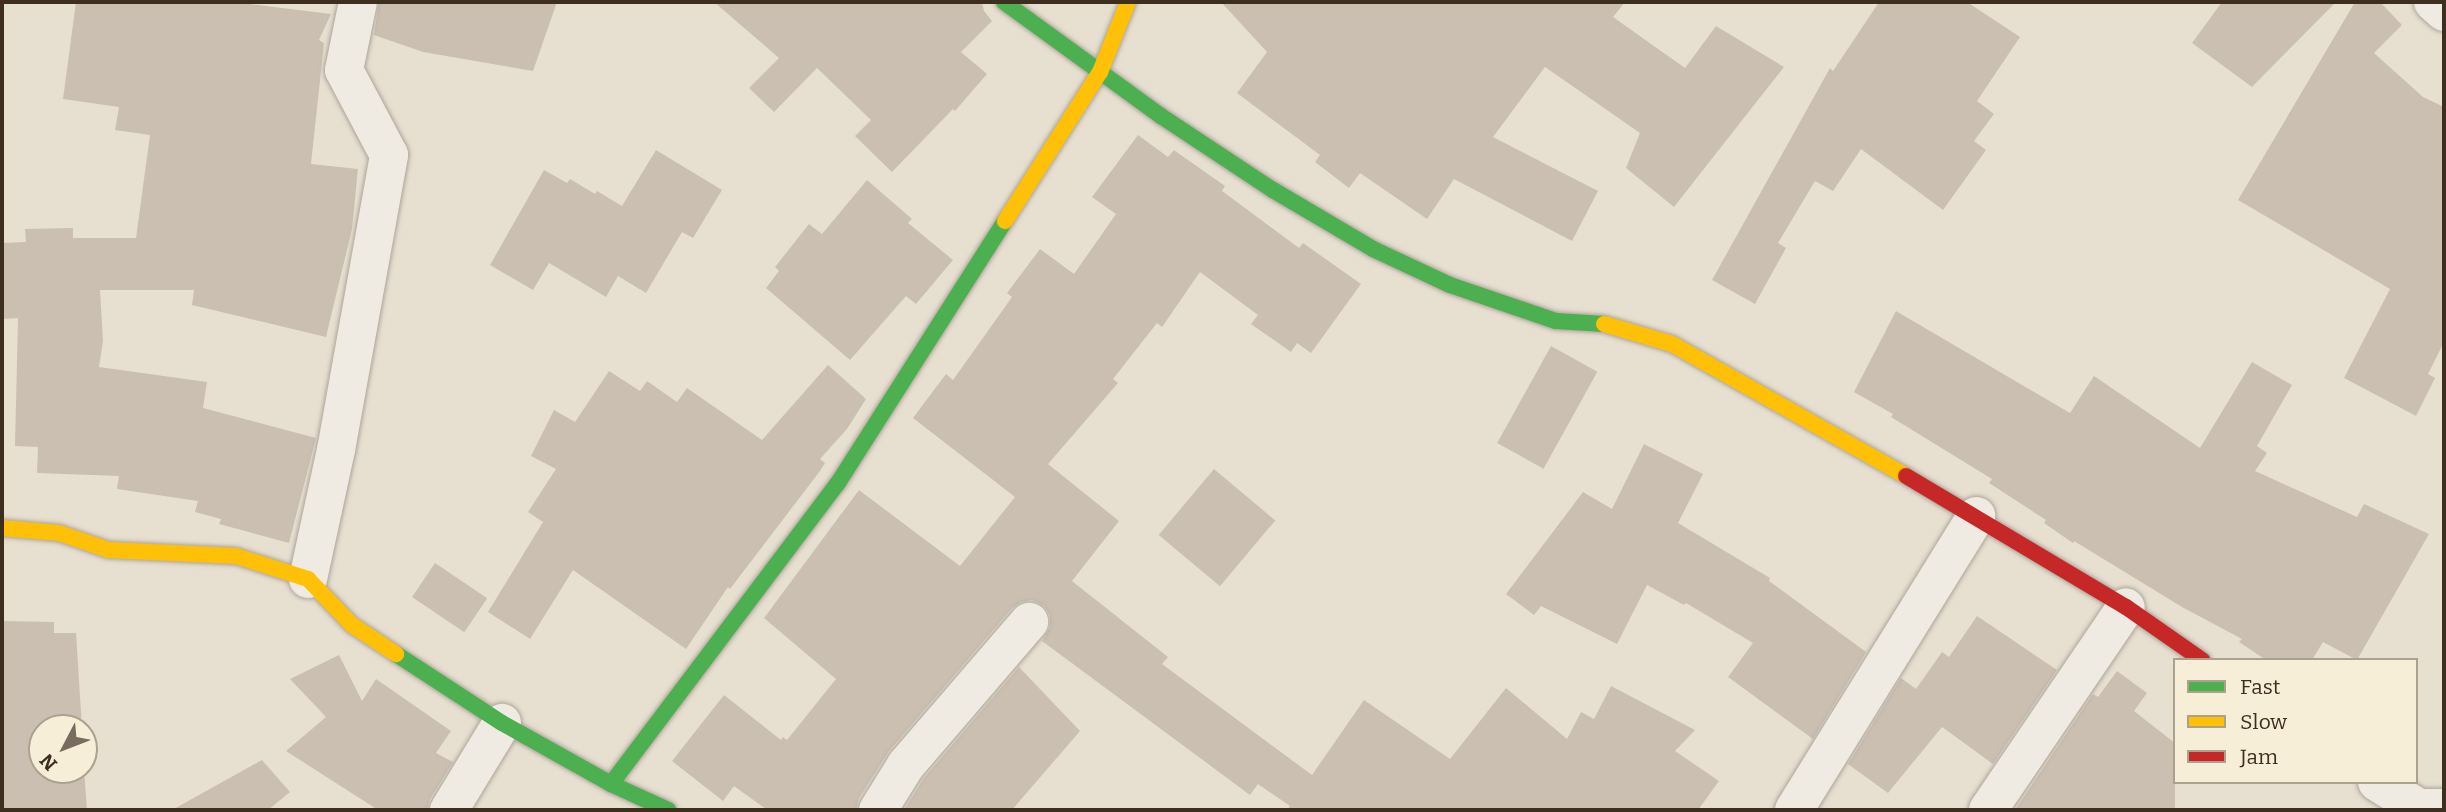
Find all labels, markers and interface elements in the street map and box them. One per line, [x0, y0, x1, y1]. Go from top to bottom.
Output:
legend [2173, 658, 2418, 784]
text: Fast [2240, 674, 2280, 700]
text: Slow [2240, 709, 2287, 735]
north arrow [28, 714, 98, 784]
text: Jam [2240, 744, 2278, 770]
text: N [35, 749, 62, 775]

